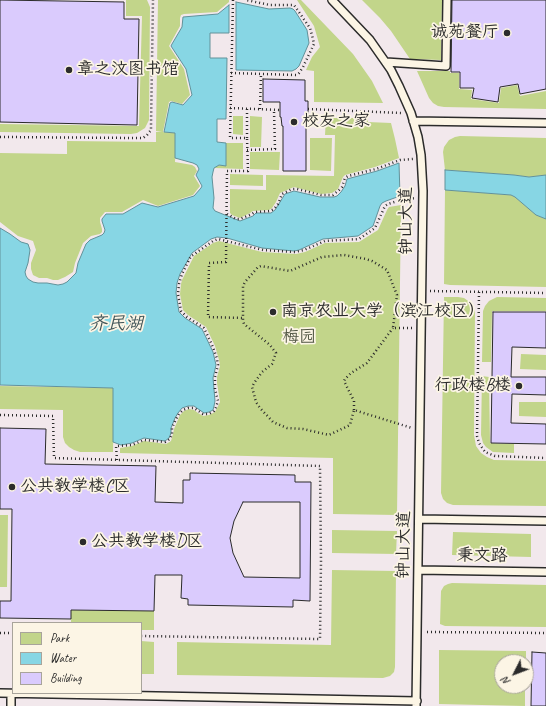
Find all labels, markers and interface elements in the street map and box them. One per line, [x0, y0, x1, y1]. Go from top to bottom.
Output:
place label: 诚苑餐厅 [431, 23, 499, 43]
marker: 诚苑餐厅 [502, 28, 512, 38]
place label: 章之汶图书馆 [77, 60, 179, 80]
marker: 章之汶图书馆 [64, 65, 74, 75]
place label: 校友之家 [302, 112, 370, 132]
marker: 校友之家 [289, 117, 299, 127]
street label: 钟山大道 [397, 187, 417, 255]
place label: 南京农业大学（滨江校区） [281, 302, 485, 322]
marker: 南京农业大学（滨江校区） [268, 307, 278, 317]
water label: 齐民湖 [89, 313, 143, 335]
park label: 梅园 [282, 328, 316, 348]
place label: 行政楼B楼 [434, 376, 511, 396]
marker: 行政楼B楼 [514, 381, 524, 391]
place label: 公共教学楼C区 [20, 477, 130, 497]
marker: 公共教学楼C区 [7, 482, 17, 492]
street label: 钟山大道 [393, 511, 415, 579]
place label: 公共教学楼D区 [91, 532, 203, 552]
marker: 公共教学楼D区 [78, 537, 88, 547]
street label: 秉文路 [456, 545, 508, 567]
legend [12, 622, 142, 694]
text: Park [50, 630, 69, 646]
text: Water [50, 650, 76, 666]
north arrow [494, 654, 534, 694]
text: Building [50, 670, 82, 686]
text: N [498, 674, 513, 689]

